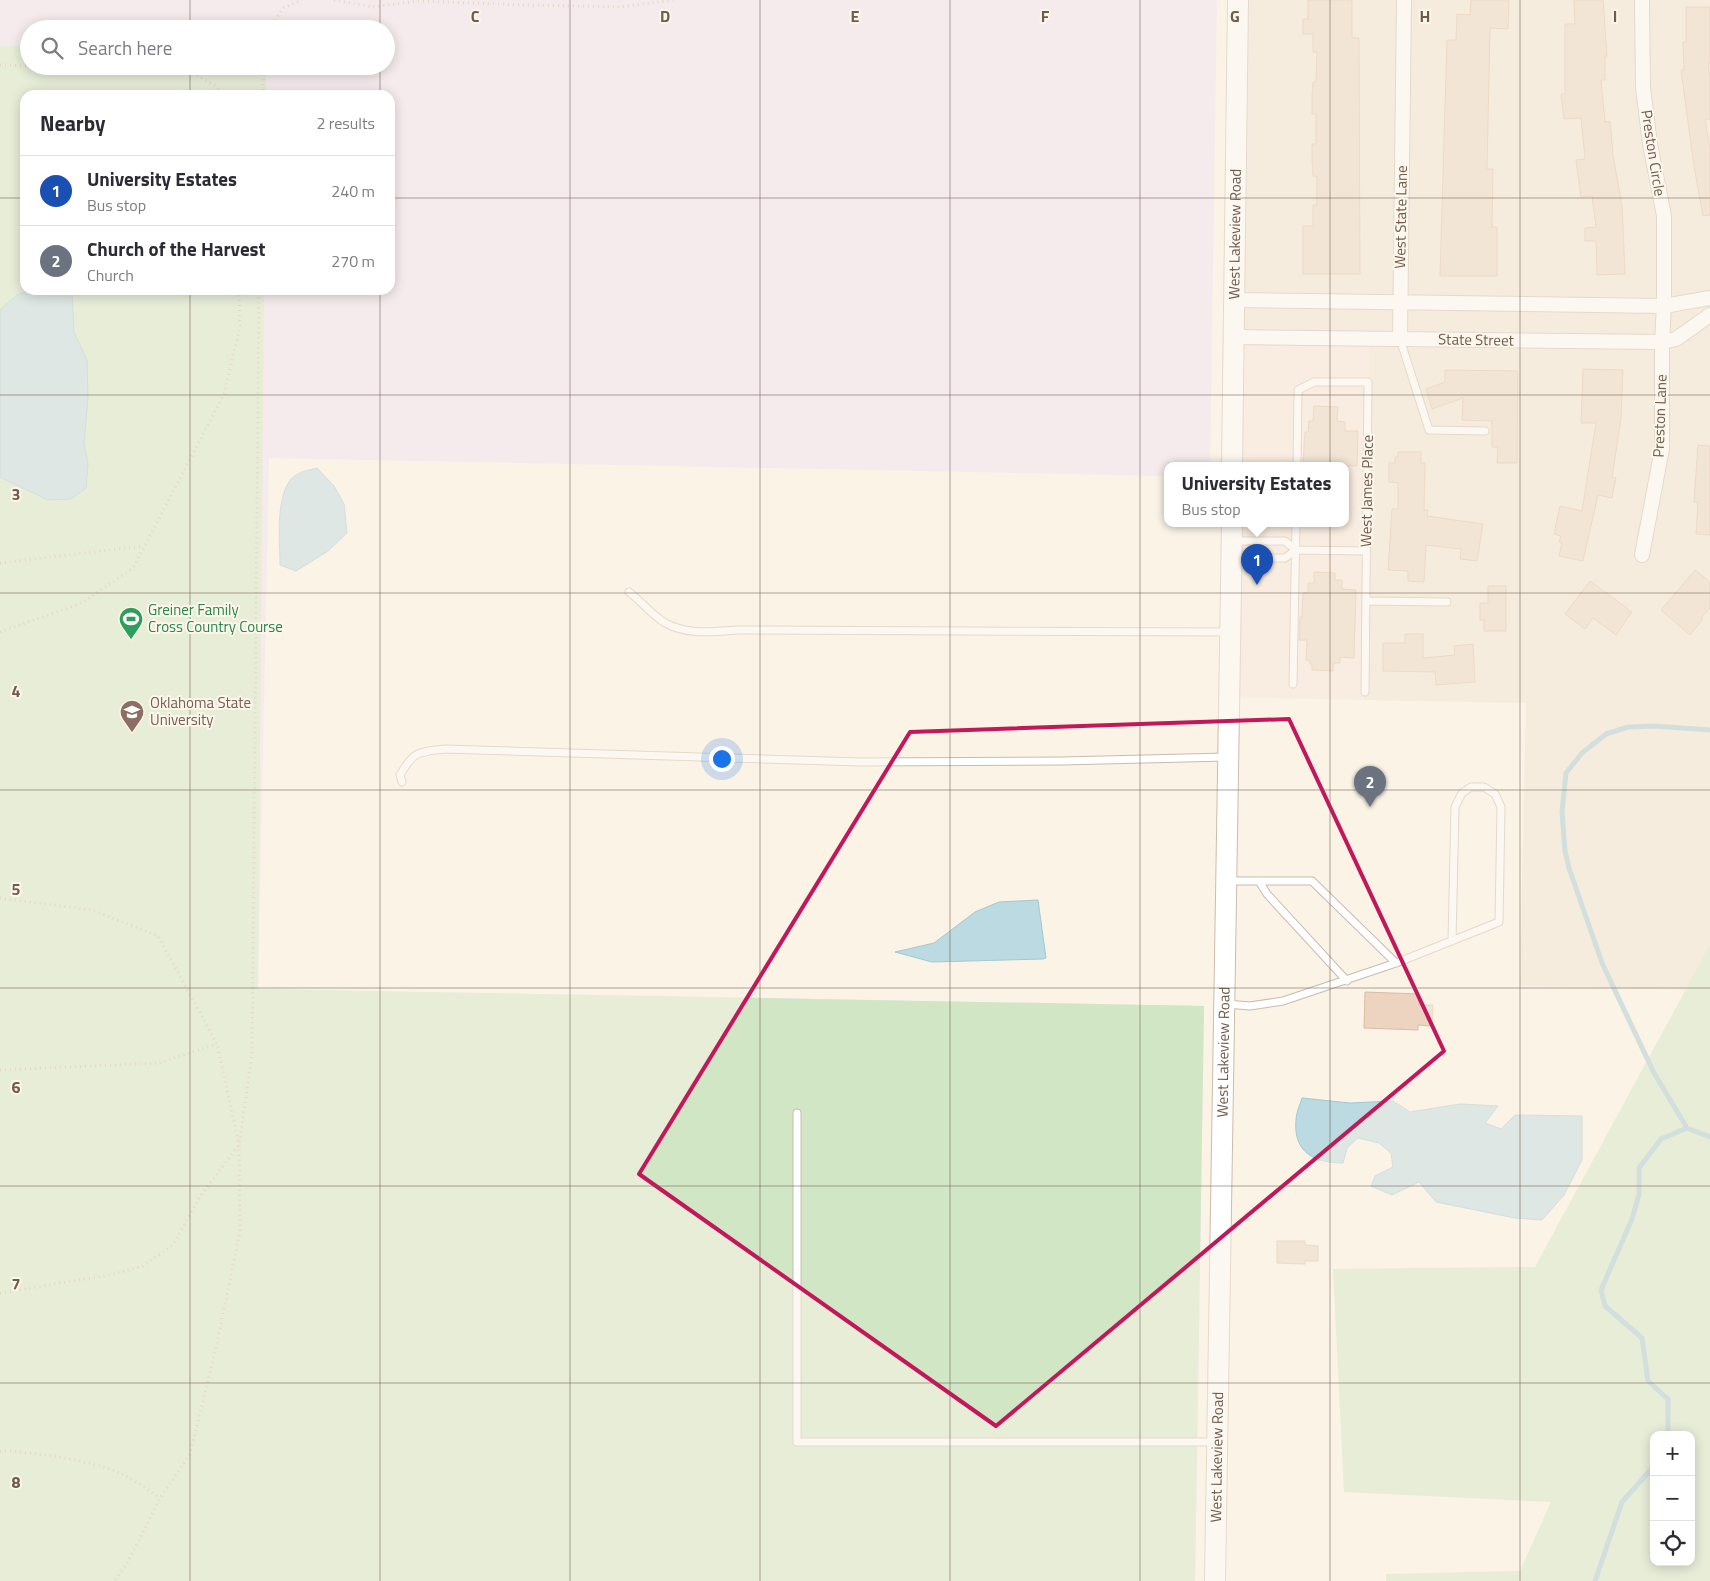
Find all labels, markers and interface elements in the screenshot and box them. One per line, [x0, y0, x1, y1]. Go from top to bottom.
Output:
text: C [471, 4, 480, 28]
text: D [660, 4, 670, 28]
text: E [851, 4, 860, 28]
text: F [1041, 4, 1050, 28]
text: G [1230, 4, 1240, 28]
text: H [1420, 4, 1430, 28]
text: I [1613, 4, 1617, 28]
search box [20, 20, 395, 75]
text: Search here [78, 33, 172, 62]
icon: search [38, 34, 66, 62]
text: Nearby [40, 107, 105, 139]
street label: Preston Circle [1635, 108, 1672, 198]
text: 2 results [316, 111, 375, 135]
text: University Estates [87, 164, 237, 193]
street label: West State Lane [1388, 165, 1413, 269]
street label: West Lakeview Road [1222, 169, 1247, 299]
text: 1 [52, 179, 60, 203]
text: 240 m [331, 179, 375, 203]
text: Bus stop [87, 193, 146, 217]
text: Church of the Harvest [87, 234, 265, 263]
text: 2 [52, 249, 60, 273]
text: 270 m [331, 249, 375, 273]
text: Church [87, 263, 134, 287]
street label: State Street [1438, 327, 1515, 352]
street label: Preston Lane [1647, 374, 1672, 458]
street label: West James Place [1354, 435, 1379, 547]
popup [1164, 462, 1349, 527]
text: University Estates [1182, 468, 1332, 497]
text: 3 [12, 482, 20, 506]
text: Bus stop [1182, 497, 1241, 521]
pin: 1 [1241, 544, 1273, 585]
place label: Greiner Family Cross Country Course [148, 598, 283, 638]
sports icon: Greiner Family Cross Country Course [118, 606, 144, 640]
text: 4 [12, 679, 21, 703]
place label: Oklahoma State University [150, 691, 251, 731]
school or university icon: Oklahoma State University [119, 699, 145, 733]
your location [709, 746, 735, 772]
pin: 2 [1354, 766, 1386, 807]
text: 5 [12, 877, 21, 901]
street label: West Lakeview Road [1210, 987, 1236, 1118]
text: 6 [12, 1075, 21, 1099]
text: 7 [12, 1272, 20, 1296]
street label: West Lakeview Road [1204, 1392, 1229, 1522]
map controls [1650, 1431, 1695, 1566]
button: + [1650, 1431, 1695, 1476]
text: 8 [12, 1470, 21, 1494]
button: − [1650, 1476, 1695, 1521]
button: locate [1650, 1521, 1695, 1566]

